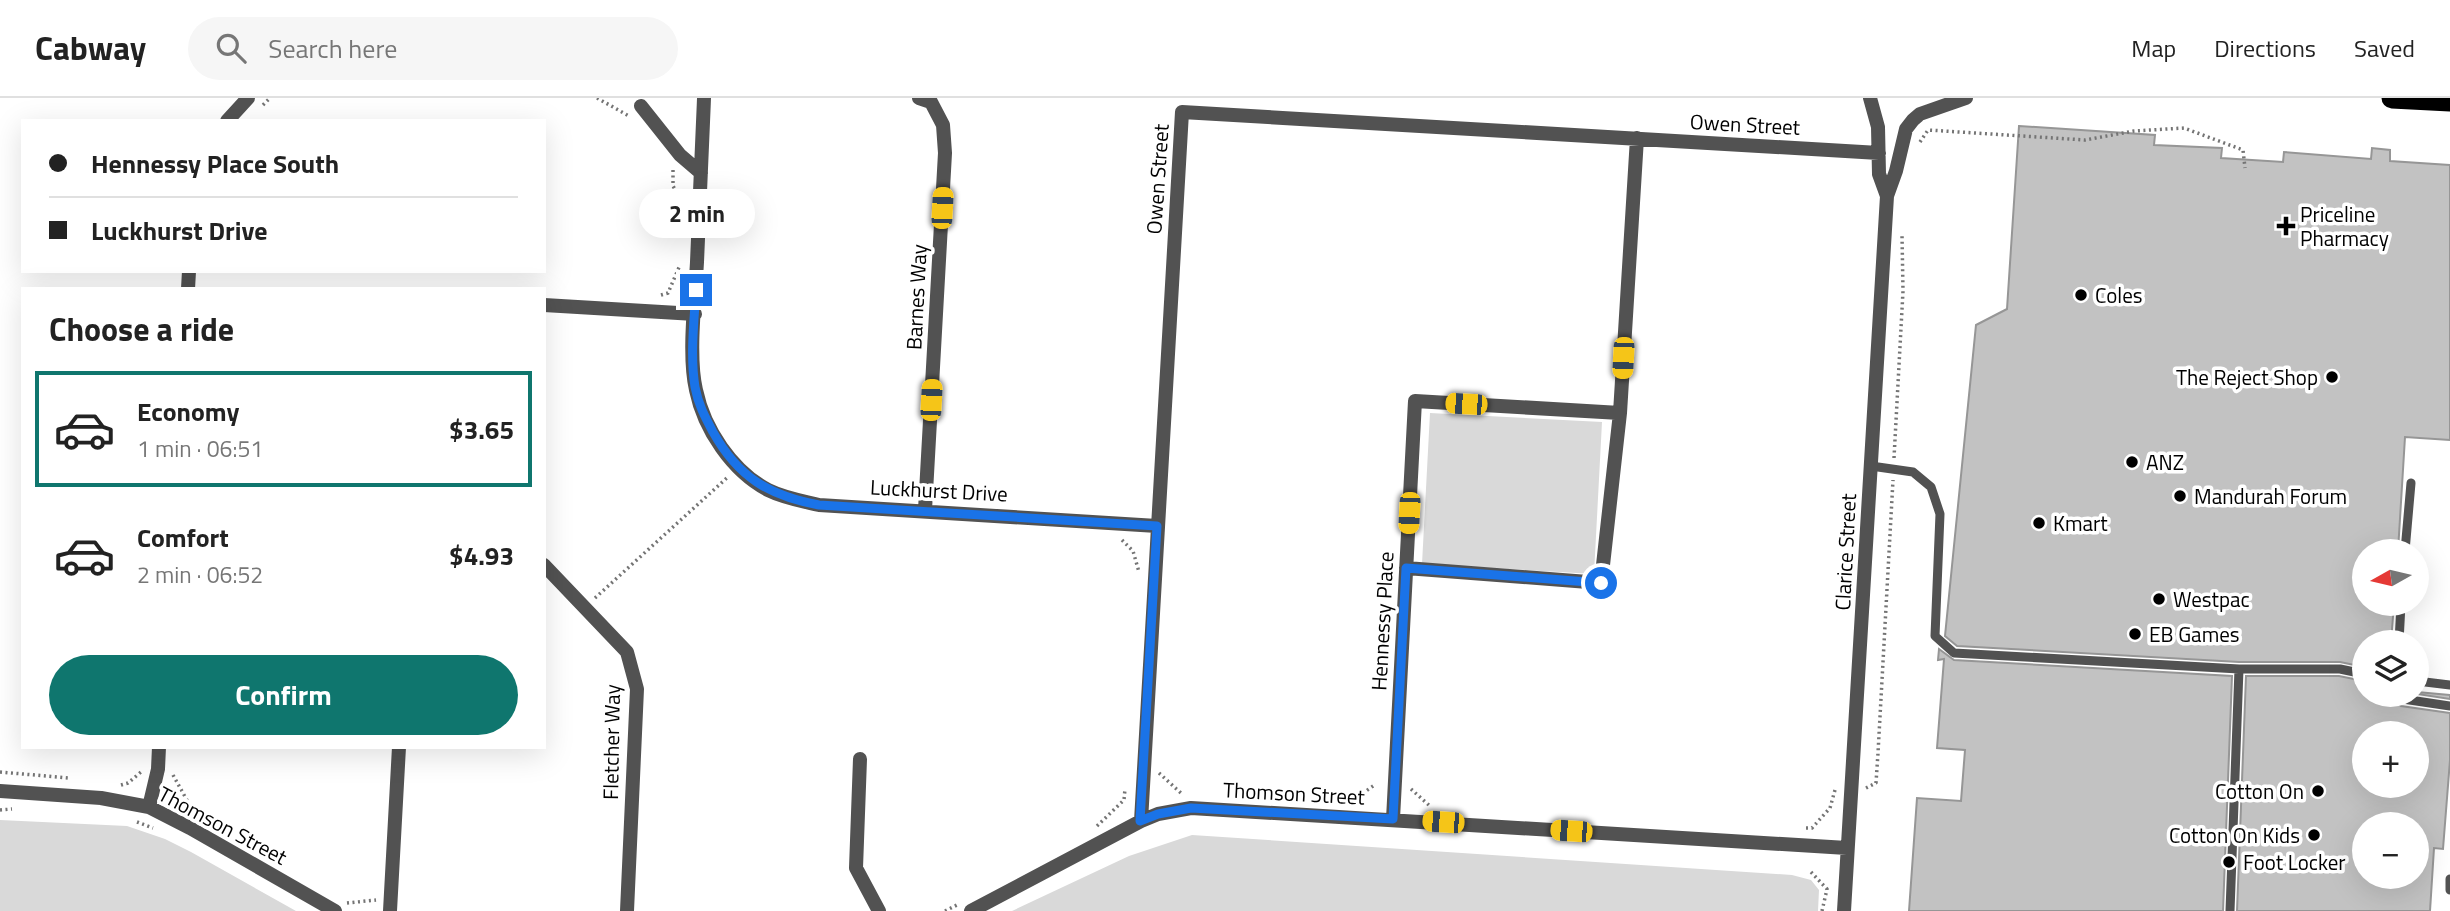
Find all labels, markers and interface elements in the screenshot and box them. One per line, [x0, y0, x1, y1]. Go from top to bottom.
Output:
search box [188, 17, 678, 80]
text: Cabway [35, 23, 146, 73]
icon: search [212, 29, 250, 67]
text: Search here [268, 29, 397, 68]
text: Map [2131, 30, 2176, 66]
text: Directions [2214, 30, 2316, 66]
text: Saved [2354, 30, 2415, 66]
street label: Owen Street [1689, 105, 1802, 143]
street label: Owen Street [1137, 122, 1177, 235]
text: Hennessy Place South [91, 144, 339, 183]
car [931, 186, 954, 230]
callout: 2 min [638, 188, 754, 238]
text: 2 min [669, 196, 725, 231]
place label: Priceline Pharmacy [2300, 198, 2389, 254]
text: Luckhurst Drive [91, 211, 268, 250]
marker: Priceline Pharmacy [2278, 218, 2294, 234]
street label: Barnes Way [897, 243, 935, 351]
route end [680, 274, 712, 306]
place label: Coles [2095, 279, 2143, 311]
marker: Coles [2073, 287, 2089, 303]
text: Choose a ride [49, 305, 234, 353]
car [1612, 336, 1635, 380]
place label: The Reject Shop [2176, 361, 2318, 393]
marker: The Reject Shop [2324, 369, 2340, 385]
car [920, 378, 943, 422]
text: Economy [137, 392, 239, 431]
car [1445, 392, 1488, 416]
icon: car [53, 398, 116, 461]
text: $3.65 [449, 410, 514, 449]
text: 1 min · 06:51 [137, 431, 263, 466]
place label: ANZ [2146, 446, 2184, 478]
marker: ANZ [2124, 454, 2140, 470]
street label: Luckhurst Drive [869, 470, 1009, 510]
place label: Mandurah Forum [2194, 480, 2347, 512]
marker: Mandurah Forum [2172, 488, 2188, 504]
car [1398, 491, 1421, 535]
street label: Clarice Street [1826, 492, 1864, 611]
place label: Kmart [2053, 507, 2108, 539]
marker: Kmart [2031, 515, 2047, 531]
text: Comfort [137, 518, 229, 557]
icon: car [53, 524, 116, 587]
text: $4.93 [449, 536, 514, 575]
north arrow [2352, 539, 2429, 616]
map controls [2352, 539, 2429, 889]
street label: Hennessy Place [1362, 551, 1402, 691]
text: 2 min · 06:52 [137, 557, 263, 592]
route start [1585, 567, 1617, 599]
place label: Westpac [2173, 583, 2250, 615]
marker: Westpac [2151, 591, 2167, 607]
place label: EB Games [2149, 618, 2240, 650]
marker: EB Games [2127, 626, 2143, 642]
button: layers [2352, 630, 2429, 707]
button: Confirm [49, 655, 518, 735]
street label: Fletcher Way [594, 684, 628, 800]
button: + [2352, 721, 2429, 798]
street label: Thomson Street [1222, 773, 1366, 813]
place label: Cotton On [2215, 775, 2304, 807]
street label: Thomson Street [153, 778, 294, 873]
marker: Cotton On [2310, 783, 2326, 799]
car [1422, 810, 1465, 834]
button: − [2352, 812, 2429, 889]
car [1550, 819, 1593, 843]
place label: Cotton On Kids [2169, 819, 2300, 851]
marker: Cotton On Kids [2306, 827, 2322, 843]
place label: Foot Locker [2243, 846, 2346, 878]
marker: Foot Locker [2221, 854, 2237, 870]

